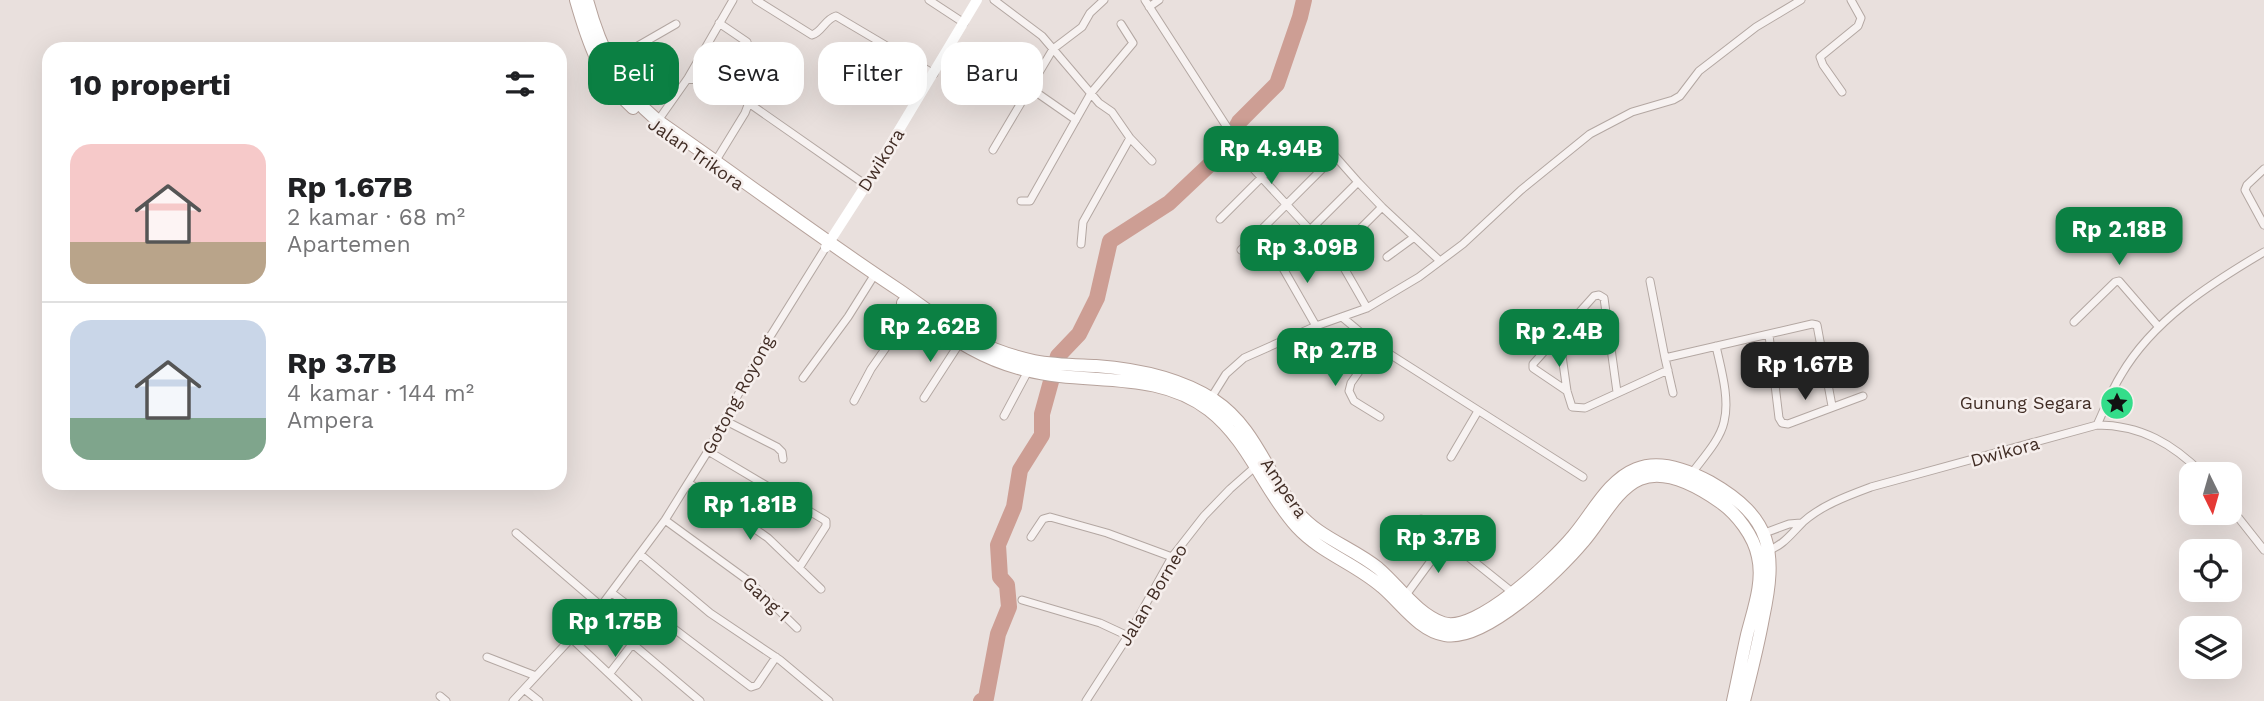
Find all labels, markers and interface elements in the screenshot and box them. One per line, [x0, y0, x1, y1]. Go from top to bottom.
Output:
chip: Beli [588, 42, 679, 105]
chip: Sewa [693, 42, 804, 105]
chip: Filter [818, 42, 927, 105]
chip: Baru [941, 42, 1043, 105]
icon: filters [501, 65, 539, 103]
text: 10 properti [70, 67, 231, 102]
street label: Jalan Trikora [644, 113, 748, 194]
street label: Dwikora [853, 124, 908, 195]
pin: Rp 4.94B [1199, 127, 1343, 186]
text: Rp 4.94B [1220, 135, 1323, 162]
text: Rp 1.67B [287, 169, 413, 204]
icon: home [126, 172, 210, 256]
text: 2 kamar · 68 m² [287, 204, 465, 231]
pin: Rp 2.18B [2047, 208, 2191, 267]
text: Rp 2.18B [2072, 216, 2166, 243]
pin: Rp 3.09B [1235, 226, 1379, 285]
text: Apartemen [287, 231, 411, 258]
text: Rp 3.09B [1256, 234, 1358, 261]
pin: Rp 2.62B [858, 304, 1002, 364]
pin: Rp 2.4B [1494, 310, 1624, 369]
text: Rp 2.62B [880, 313, 980, 340]
text: Rp 2.4B [1515, 318, 1603, 345]
pin: Rp 2.7B [1270, 328, 1400, 388]
street label: Gotong Royong [697, 331, 778, 458]
text: Rp 2.7B [1293, 337, 1377, 364]
pin: Rp 1.67B [1733, 342, 1877, 402]
text: Rp 3.7B [287, 345, 397, 380]
icon: home [126, 348, 210, 432]
text: Rp 1.67B [1757, 351, 1853, 378]
text: 4 kamar · 144 m² [287, 380, 474, 407]
place icon: Gunung Segara [2098, 384, 2136, 422]
place label: Gunung Segara [1960, 392, 2092, 413]
text: Ampera [287, 407, 374, 434]
street label: Dwikora [1968, 432, 2042, 471]
street label: Ampera [1257, 454, 1312, 522]
north arrow [2179, 462, 2242, 525]
map controls [2179, 462, 2242, 679]
pin: Rp 1.81B [678, 482, 822, 542]
text: Rp 1.81B [703, 491, 797, 518]
pin: Rp 3.7B [1373, 516, 1503, 575]
text: Rp 3.7B [1396, 524, 1480, 551]
button: locate [2179, 539, 2242, 602]
street label: Jalan Borneo [1114, 540, 1191, 650]
street label: Gang 1 [738, 572, 794, 626]
pin: Rp 1.75B [543, 600, 687, 659]
text: Rp 1.75B [568, 608, 662, 635]
button: layers [2179, 616, 2242, 679]

